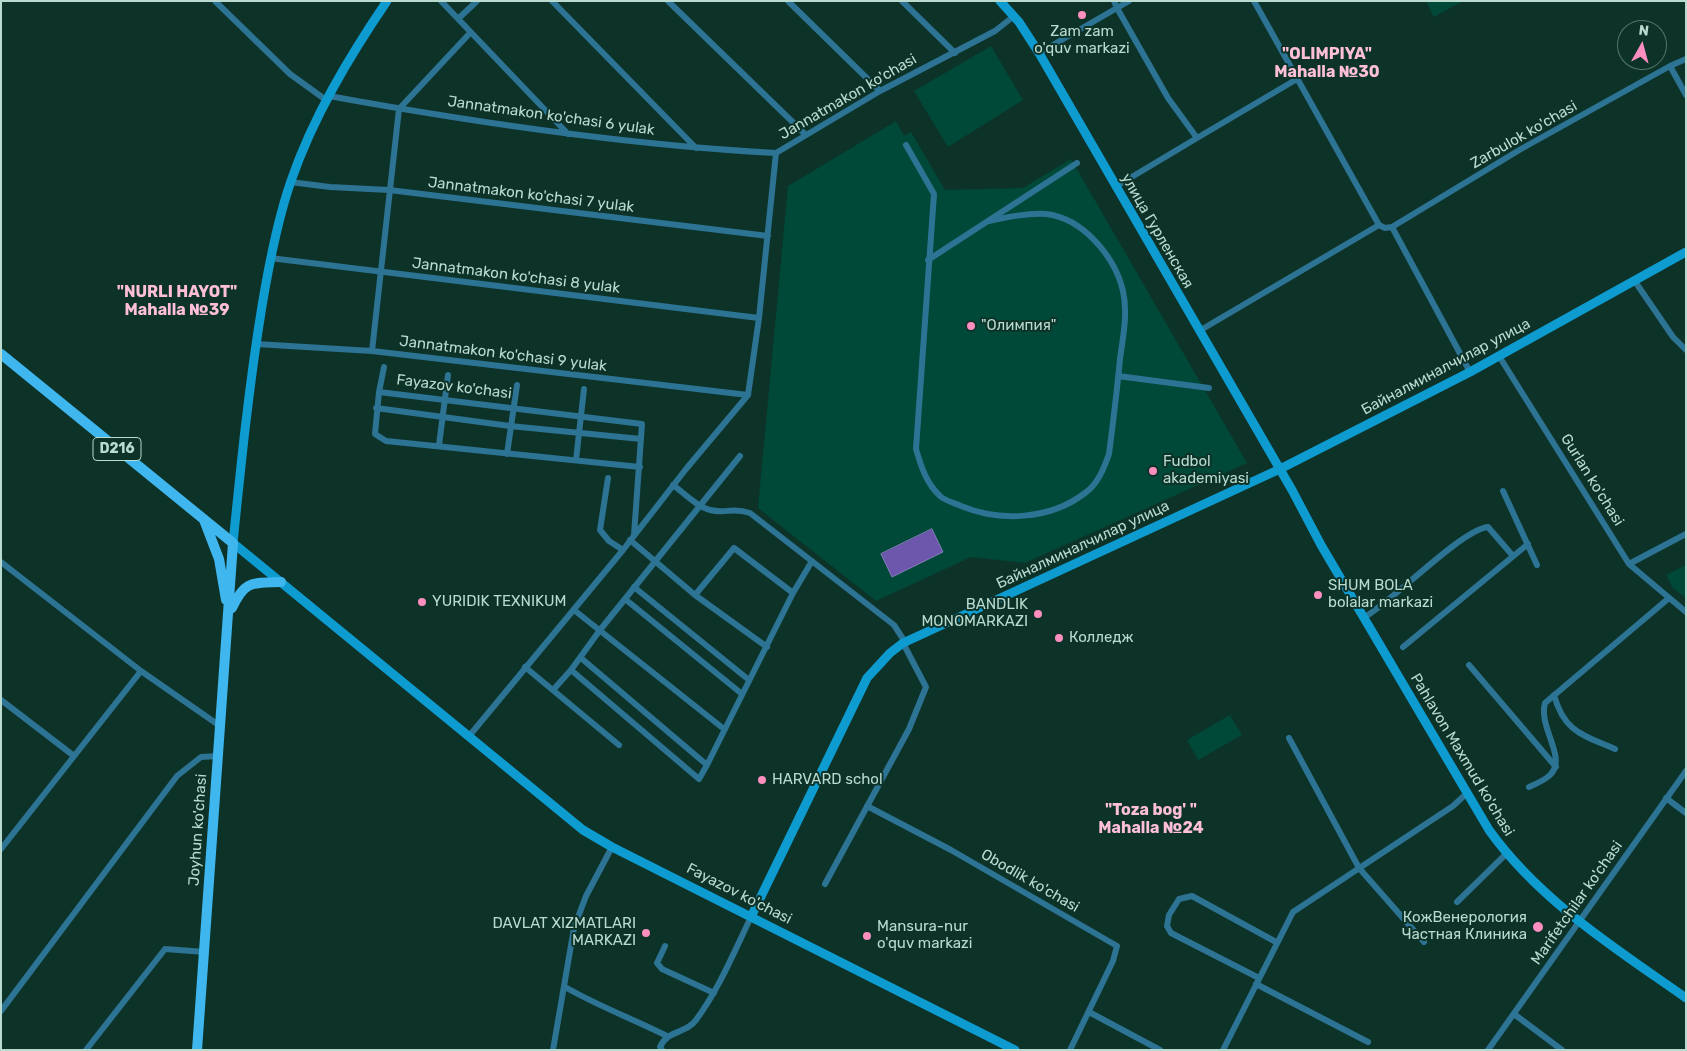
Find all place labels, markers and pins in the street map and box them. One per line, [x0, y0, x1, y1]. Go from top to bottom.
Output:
marker: Zam zam o'quv markazi [1076, 9, 1088, 21]
place label: Zam zam o'quv markazi [1034, 23, 1130, 58]
place label: "Олимпия" [981, 317, 1056, 335]
marker: "Олимпия" [965, 320, 977, 332]
place label: Fudbol akademiyasi [1163, 453, 1249, 488]
marker: Fudbol akademiyasi [1147, 465, 1159, 477]
place label: SHUM BOLA bolalar markazi [1328, 577, 1433, 612]
marker: SHUM BOLA bolalar markazi [1312, 589, 1324, 601]
place label: YURIDIK TEXNIKUM [432, 593, 566, 611]
marker: YURIDIK TEXNIKUM [416, 596, 428, 608]
place label: BANDLIK MONOMARKAZI [921, 596, 1028, 631]
marker: BANDLIK MONOMARKAZI [1032, 608, 1044, 620]
place label: Колледж [1069, 629, 1133, 647]
marker: Колледж [1053, 632, 1065, 644]
place label: HARVARD schol [772, 771, 883, 789]
marker: HARVARD schol [756, 774, 768, 786]
place label: КожВенерология Частная Клиника [1402, 909, 1527, 944]
place label: DAVLAT XIZMATLARI MARKAZI [492, 915, 636, 950]
place label: Mansura-nur o'quv markazi [877, 918, 972, 953]
marker: КожВенерология Частная Клиника [1531, 920, 1545, 934]
marker: DAVLAT XIZMATLARI MARKAZI [640, 927, 652, 939]
marker: Mansura-nur o'quv markazi [861, 930, 873, 942]

